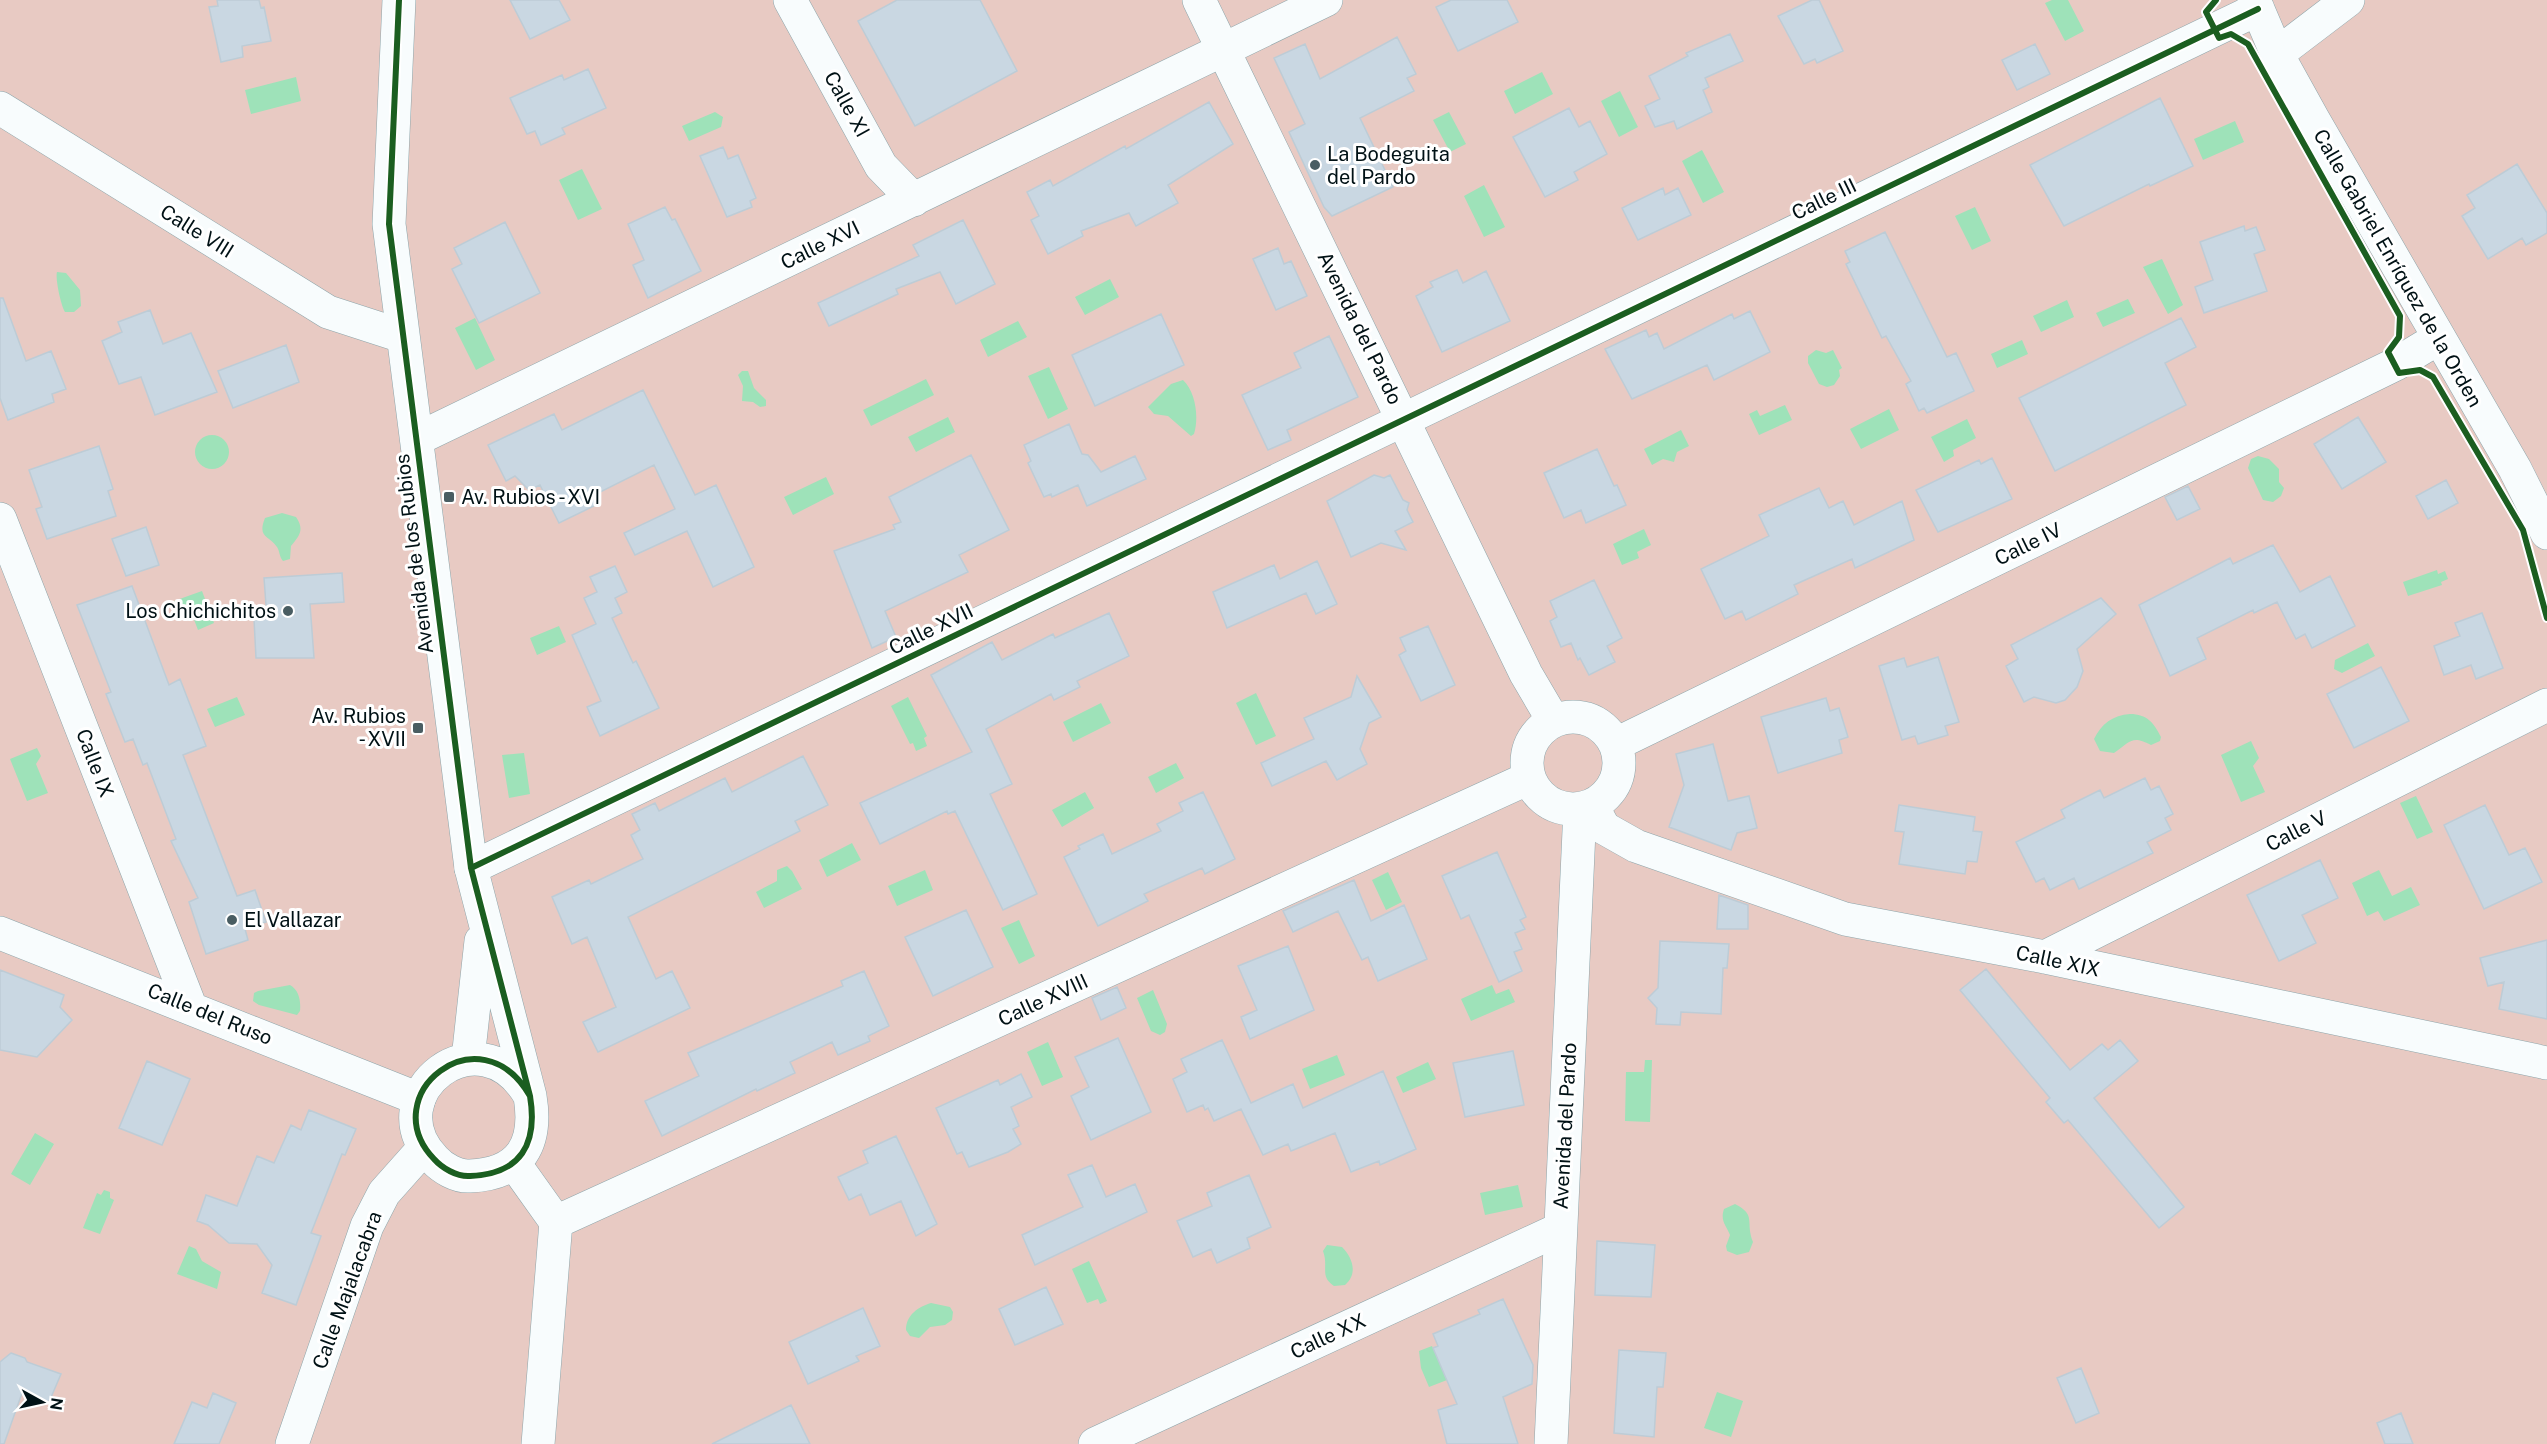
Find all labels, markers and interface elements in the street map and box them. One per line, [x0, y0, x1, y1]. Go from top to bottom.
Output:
street label: Calle XI [819, 67, 875, 141]
street label: Calle Gabriel Enríquez de la Orden [2308, 125, 2488, 411]
place label: La Bodeguita del Pardo [1327, 142, 1450, 189]
marker: La Bodeguita del Pardo [1308, 158, 1322, 172]
street label: Calle III [1788, 173, 1860, 225]
street label: Calle VIII [156, 199, 238, 263]
street label: Calle XVI [777, 216, 863, 274]
street label: Avenida del Pardo [1313, 248, 1407, 408]
street label: Avenida de los Rubios [390, 453, 438, 655]
place label: Av. Rubios - XVI [461, 485, 600, 509]
marker: Av. Rubios - XVI [442, 490, 456, 504]
street label: Calle IV [1991, 518, 2065, 570]
street label: Calle XVII [885, 598, 977, 660]
place label: Los Chichichitos [125, 599, 276, 623]
marker: Los Chichichitos [281, 604, 295, 618]
place label: Av. Rubios - XVII [311, 704, 406, 751]
marker: Av. Rubios - XVII [411, 721, 425, 735]
street label: Calle IX [71, 725, 119, 801]
street label: Calle V [2262, 806, 2330, 856]
place label: El Vallazar [244, 908, 342, 932]
marker: El Vallazar [225, 913, 239, 927]
street label: Calle XIX [2014, 940, 2102, 982]
street label: Calle XVIII [994, 969, 1092, 1031]
street label: Calle del Ruso [144, 978, 276, 1050]
street label: Avenida del Pardo [1549, 1042, 1581, 1210]
street label: Calle Majalacabra [307, 1208, 387, 1372]
street label: Calle XX [1286, 1308, 1370, 1364]
north arrow [12, 1372, 72, 1432]
text: N [46, 1396, 67, 1412]

